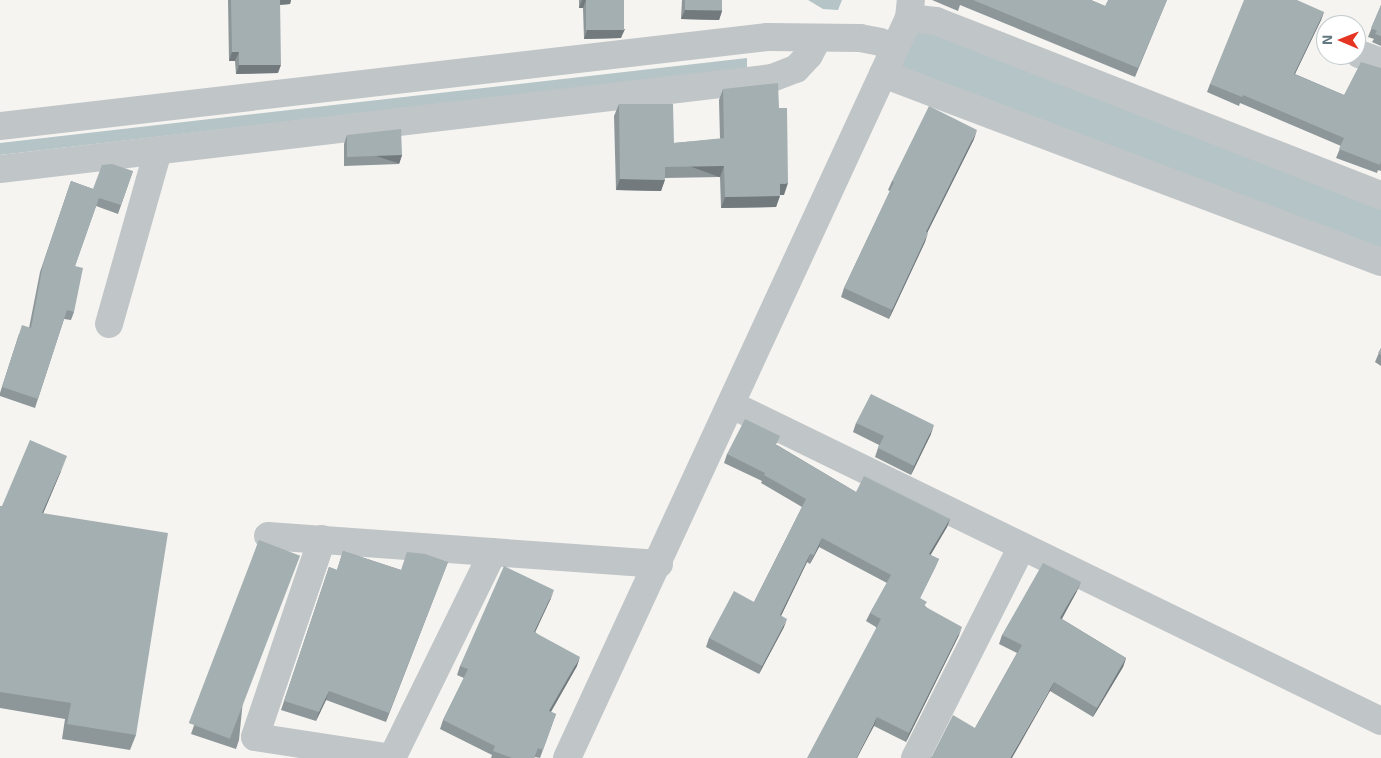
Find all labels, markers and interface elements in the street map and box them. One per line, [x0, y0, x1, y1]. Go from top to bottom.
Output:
north arrow [1316, 15, 1366, 65]
text: N [1318, 35, 1335, 45]

